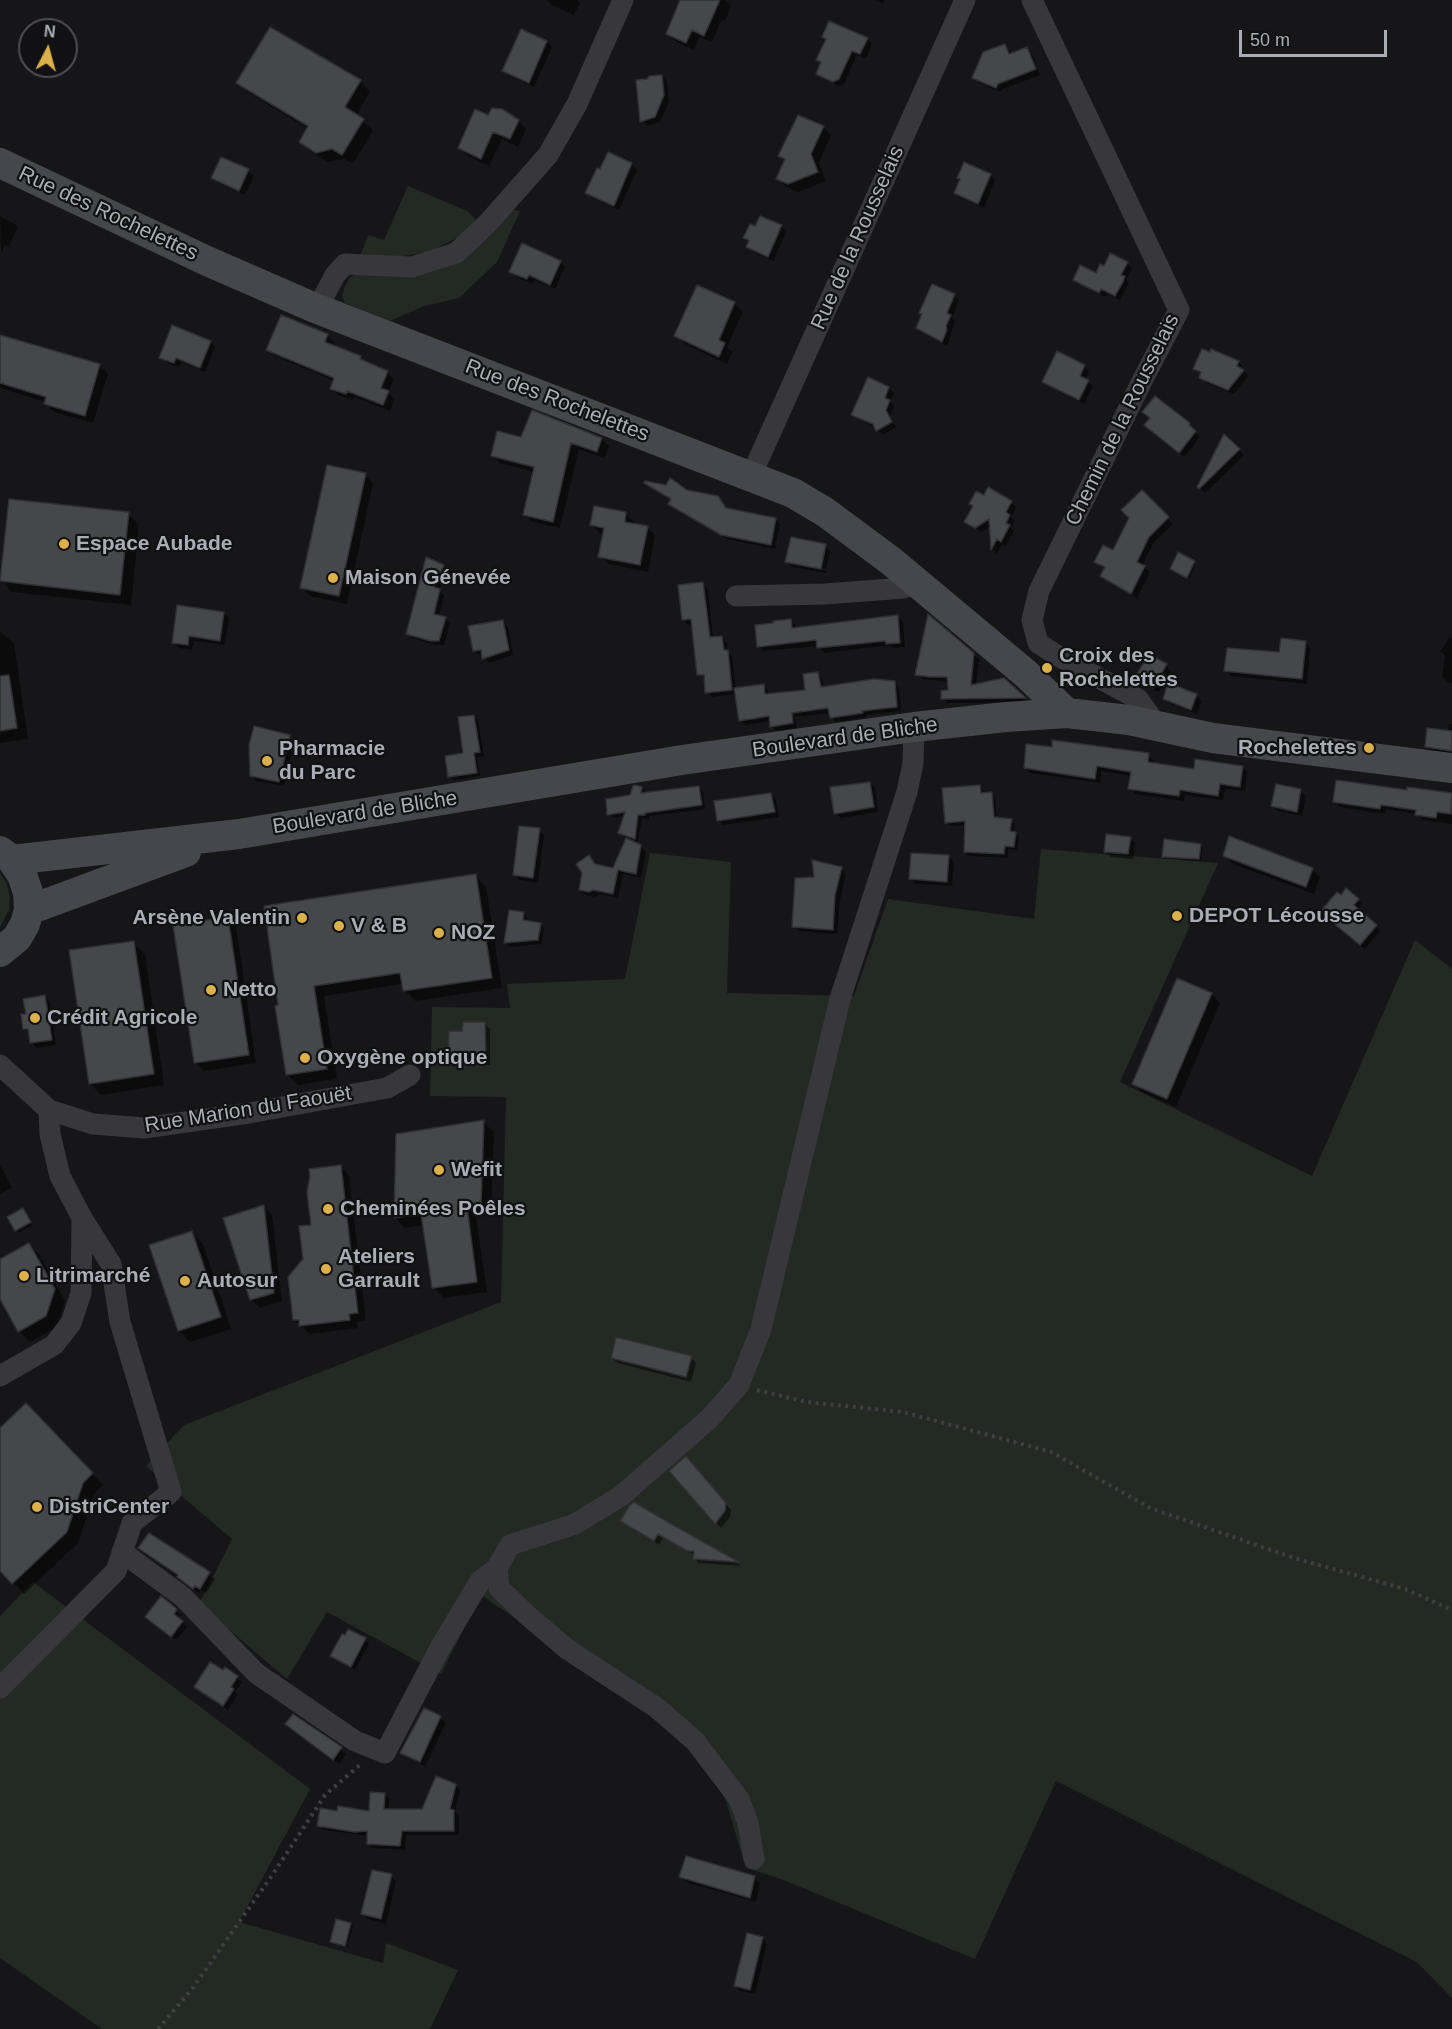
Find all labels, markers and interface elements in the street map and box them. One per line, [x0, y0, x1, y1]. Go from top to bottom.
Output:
north arrow [18, 18, 78, 78]
scale bar [1242, 18, 1390, 56]
text: N [43, 23, 56, 41]
text: 50 m [1250, 30, 1290, 50]
street label: Rue de la Rousselais [806, 142, 910, 334]
street label: Rue des Rochelettes [14, 161, 202, 267]
street label: Chemin de la Rousselais [1061, 310, 1185, 530]
street label: Rue des Rochelettes [461, 354, 653, 448]
place label: Espace Aubade [76, 531, 232, 557]
marker: Espace Aubade [57, 537, 71, 551]
place label: Maison Génevée [345, 565, 511, 591]
marker: Maison Génevée [326, 571, 340, 585]
place label: Croix des Rochelettes [1059, 643, 1178, 693]
marker: Croix des Rochelettes [1040, 661, 1054, 675]
street label: Boulevard de Bliche [751, 713, 939, 763]
place label: Rochelettes [1238, 735, 1357, 761]
place label: Pharmacie du Parc [279, 736, 385, 786]
marker: Rochelettes [1362, 741, 1376, 755]
marker: Pharmacie du Parc [260, 754, 274, 768]
street label: Boulevard de Bliche [271, 786, 459, 840]
place label: DEPOT Lécousse [1189, 903, 1364, 929]
place label: Arsène Valentin [132, 905, 290, 931]
marker: DEPOT Lécousse [1170, 909, 1184, 923]
marker: Arsène Valentin [295, 911, 309, 925]
place label: V & B [351, 913, 407, 939]
marker: V & B [332, 919, 346, 933]
place label: NOZ [451, 920, 495, 946]
marker: NOZ [432, 926, 446, 940]
place label: Netto [223, 977, 277, 1003]
marker: Netto [204, 983, 218, 997]
place label: Crédit Agricole [47, 1005, 198, 1031]
marker: Crédit Agricole [28, 1011, 42, 1025]
place label: Oxygène optique [317, 1045, 487, 1071]
marker: Oxygène optique [298, 1051, 312, 1065]
street label: Rue Marion du Faouët [143, 1081, 353, 1139]
place label: Wefit [451, 1157, 502, 1183]
marker: Wefit [432, 1163, 446, 1177]
place label: Cheminées Poêles [340, 1196, 526, 1222]
marker: Cheminées Poêles [321, 1202, 335, 1216]
place label: Ateliers Garrault [338, 1244, 420, 1294]
marker: Ateliers Garrault [319, 1262, 333, 1276]
place label: Litrimarché [36, 1263, 150, 1289]
place label: Autosur [197, 1268, 277, 1294]
marker: Litrimarché [17, 1269, 31, 1283]
marker: Autosur [178, 1274, 192, 1288]
place label: DistriCenter [49, 1494, 169, 1520]
marker: DistriCenter [30, 1500, 44, 1514]

